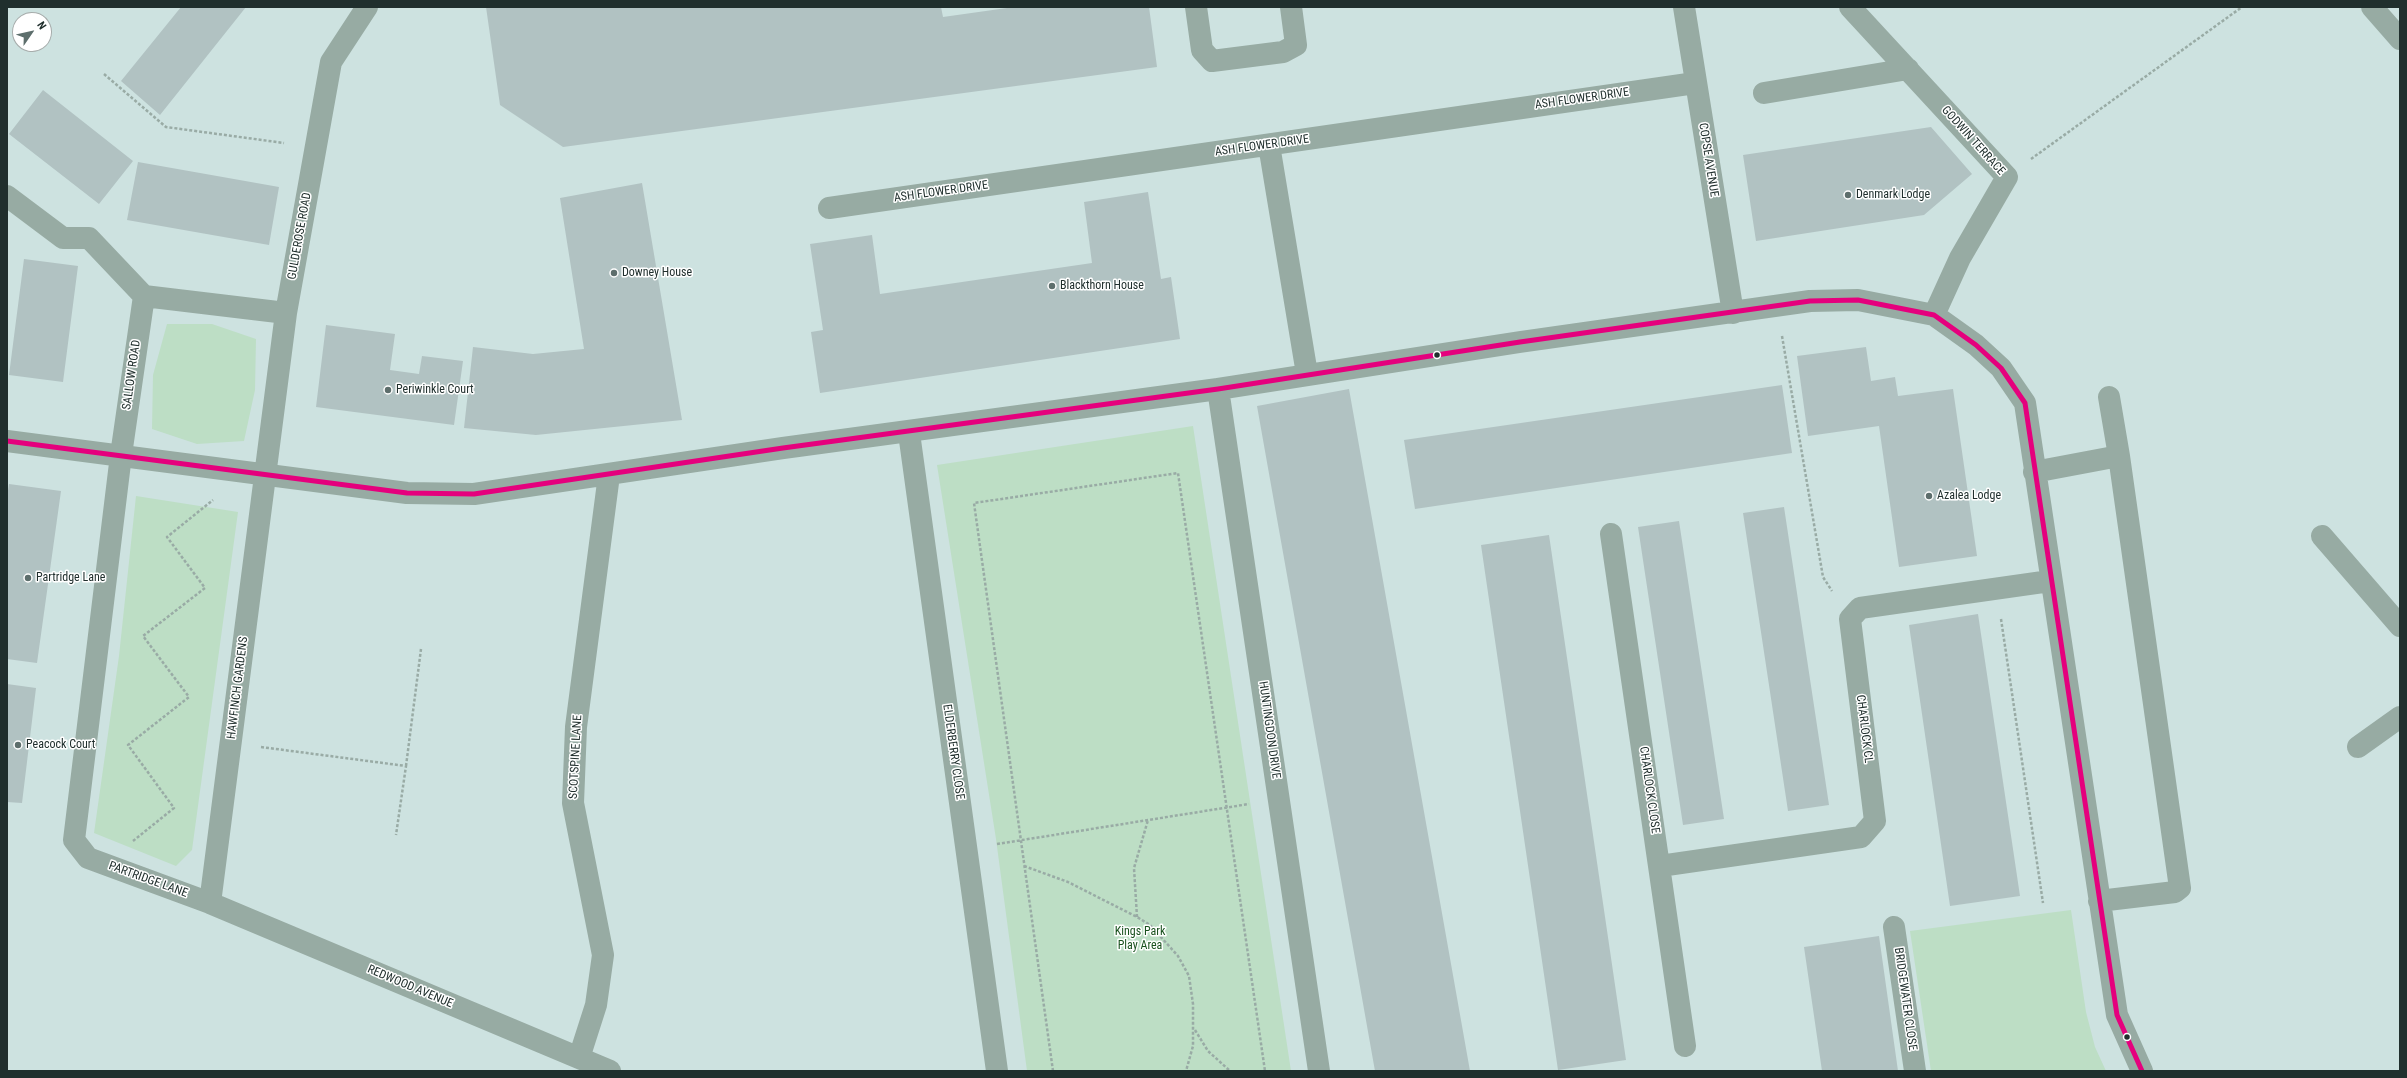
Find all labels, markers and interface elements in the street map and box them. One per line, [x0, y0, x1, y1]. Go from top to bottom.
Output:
north arrow [12, 12, 52, 52]
text: N [34, 19, 49, 32]
street label: ASH FLOWER DRIVE [1534, 85, 1630, 113]
street label: GODWIN TERRACE [1938, 103, 2008, 179]
street label: COPSE AVENUE [1695, 122, 1721, 198]
street label: ASH FLOWER DRIVE [1214, 132, 1310, 160]
street label: ASH FLOWER DRIVE [893, 178, 989, 206]
place label: Denmark Lodge [1856, 188, 1930, 202]
marker: Denmark Lodge [1843, 190, 1853, 200]
street label: GULDEROSE ROAD [285, 191, 315, 281]
place label: Downey House [622, 266, 692, 280]
marker: Downey House [609, 268, 619, 278]
place label: Blackthorn House [1060, 279, 1144, 293]
marker: Blackthorn House [1047, 281, 1057, 291]
street label: SALLOW ROAD [120, 339, 144, 411]
unlabelled marker [1432, 350, 1442, 360]
place label: Periwinkle Court [396, 383, 474, 397]
marker: Periwinkle Court [383, 385, 393, 395]
place label: Azalea Lodge [1937, 489, 2001, 503]
marker: Azalea Lodge [1924, 491, 1934, 501]
place label: Partridge Lane [36, 571, 105, 585]
marker: Partridge Lane [23, 573, 33, 583]
street label: HAWFINCH GARDENS [225, 636, 251, 740]
street label: HUNTINGDON DRIVE [1255, 680, 1283, 780]
street label: CHARLOCK CL [1853, 694, 1875, 764]
street label: ELDERBERRY CLOSE [939, 703, 967, 801]
street label: SCOTSPINE LANE [567, 714, 585, 800]
place label: Peacock Court [26, 738, 95, 752]
marker: Peacock Court [13, 740, 23, 750]
street label: CHARLOCK CLOSE [1636, 746, 1662, 834]
street label: PARTRIDGE LANE [107, 859, 189, 901]
park label: Kings Park Play Area [1115, 925, 1165, 953]
street label: BRIDGEWATER CLOSE [1891, 947, 1919, 1051]
street label: REDWOOD AVENUE [365, 962, 455, 1012]
unlabelled marker [2122, 1032, 2132, 1042]

